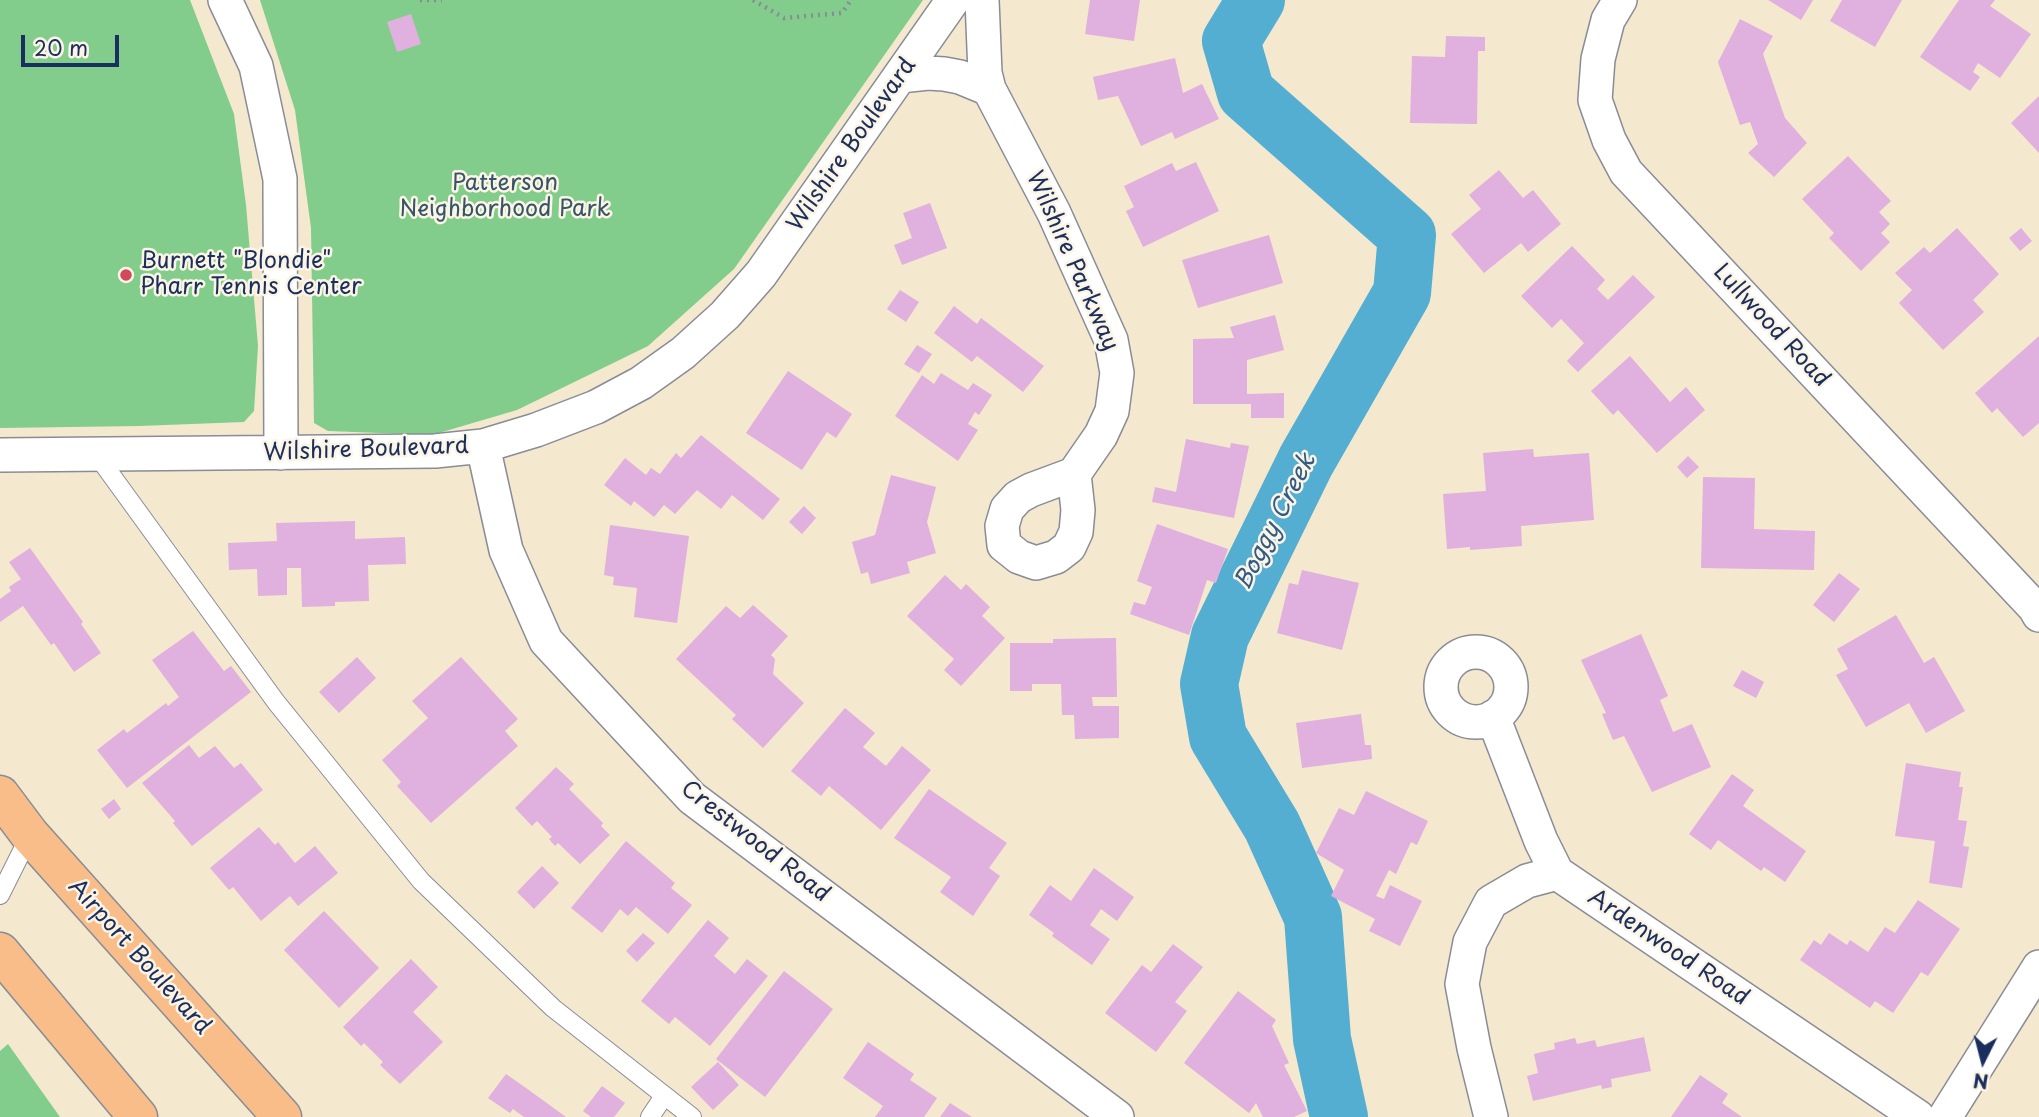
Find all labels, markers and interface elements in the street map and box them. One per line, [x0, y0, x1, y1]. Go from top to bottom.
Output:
scale bar [24, 21, 122, 65]
text: 20 m [34, 31, 88, 63]
street label: Wilshire Boulevard [782, 53, 922, 237]
street label: Wilshire Parkway [1020, 167, 1124, 355]
park label: Patterson Neighborhood Park [400, 170, 610, 224]
place label: Burnett "Blondie" Pharr Tennis Center [140, 248, 362, 302]
street label: Lullwood Road [1707, 259, 1835, 393]
marker: Burnett "Blondie" Pharr Tennis Center [118, 267, 134, 283]
street label: Wilshire Boulevard [263, 433, 469, 467]
water label: Boggy Creek [1229, 449, 1323, 595]
street label: Crestwood Road [675, 775, 835, 909]
street label: Airport Boulevard [62, 873, 216, 1041]
street label: Ardenwood Road [1582, 884, 1754, 1012]
north arrow [1948, 1026, 2018, 1096]
text: N [1972, 1067, 1990, 1097]

